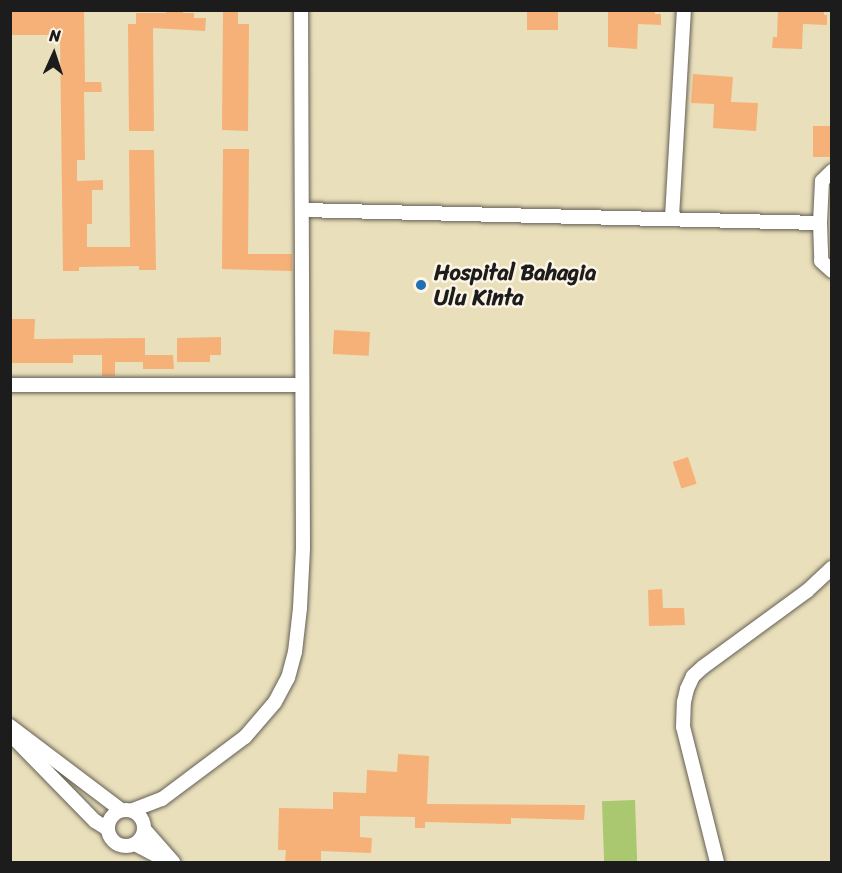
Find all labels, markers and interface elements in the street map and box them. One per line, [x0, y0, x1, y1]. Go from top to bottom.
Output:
text: N [49, 21, 61, 50]
north arrow [24, 24, 84, 84]
place label: Hospital Bahagia Ulu Kinta [434, 259, 596, 310]
marker: Hospital Bahagia Ulu Kinta [412, 276, 430, 294]

